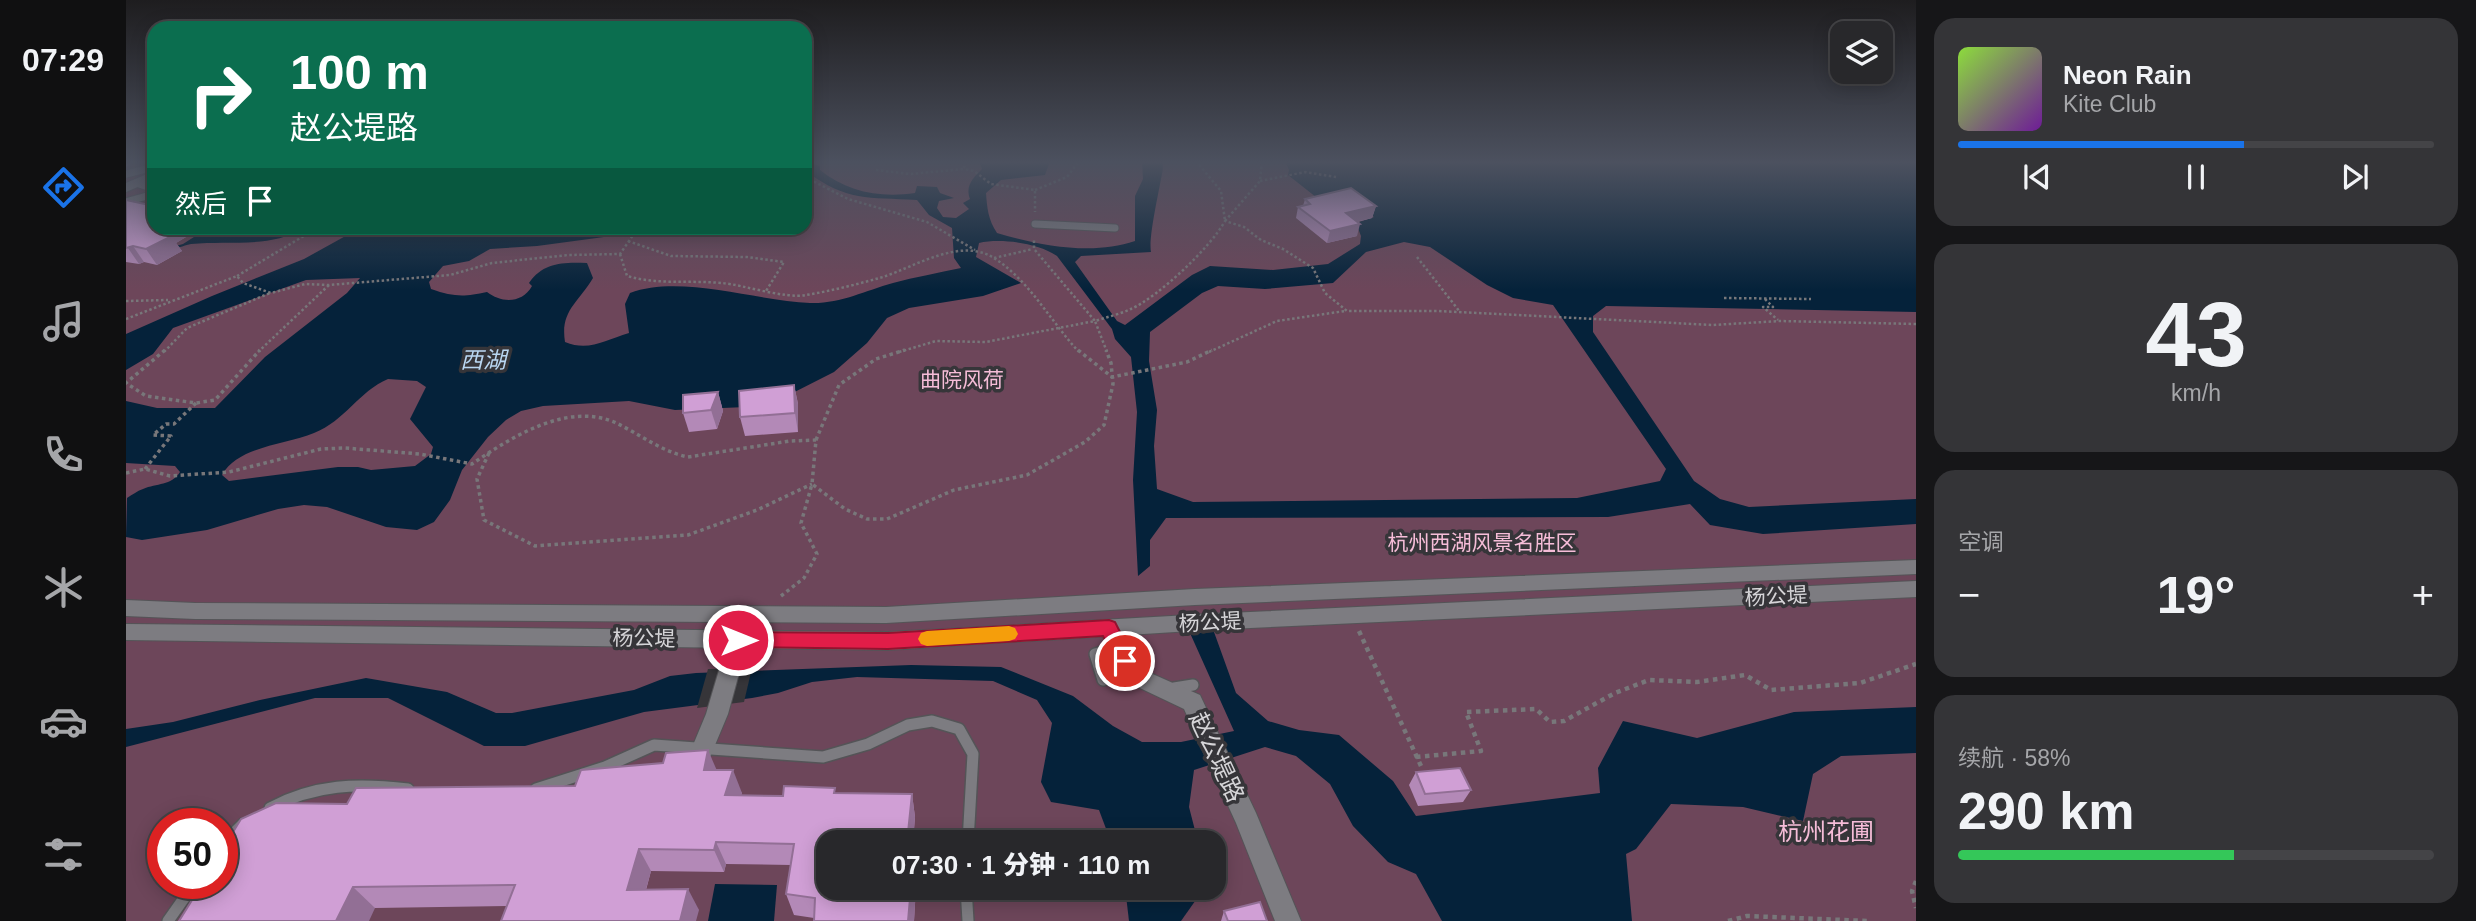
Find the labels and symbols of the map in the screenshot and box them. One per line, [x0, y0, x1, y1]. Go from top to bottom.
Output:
water label: 西湖 [460, 347, 509, 373]
park label: 曲院风荷 [920, 368, 1004, 391]
park label: 杭州西湖风景名胜区 [1388, 531, 1577, 554]
street label: 杨公堤 [1744, 583, 1808, 609]
position arrow [701, 603, 775, 677]
street label: 杨公堤 [1178, 609, 1242, 635]
street label: 杨公堤 [612, 626, 676, 650]
pin [1095, 631, 1155, 691]
street label: 赵公堤路 [1184, 708, 1250, 806]
speed limit sign: 50 [147, 808, 238, 899]
park label: 杭州花圃 [1778, 818, 1874, 845]

